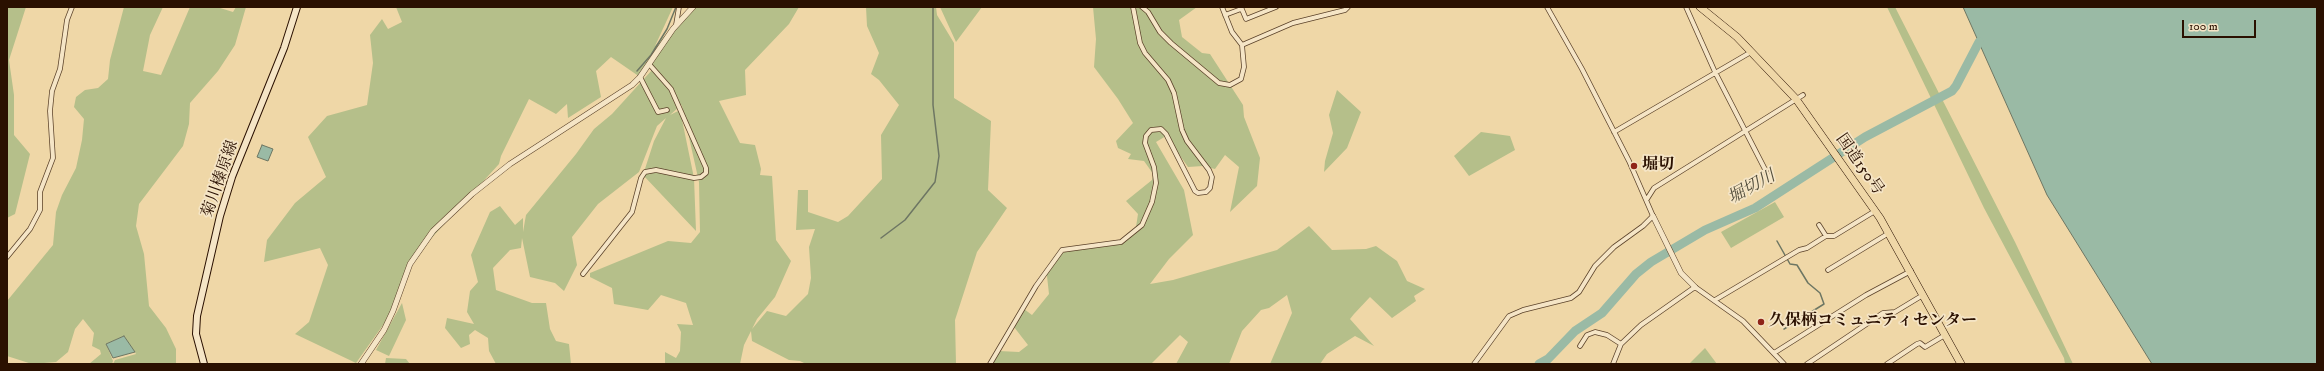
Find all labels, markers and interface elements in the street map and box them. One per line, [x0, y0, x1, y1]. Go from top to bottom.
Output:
scale bar [2184, 12, 2258, 38]
text: 100 m [2189, 19, 2218, 34]
street label: 国道150号 [1831, 131, 1887, 199]
street label: 菊川榛原線 [199, 138, 243, 220]
place label: 堀切 [1642, 156, 1674, 176]
marker: 堀切 [1629, 161, 1639, 171]
water label: 堀切川 [1725, 167, 1779, 209]
place label: 久保柄コミュニティセンター [1769, 312, 1977, 332]
marker: 久保柄コミュニティセンター [1756, 317, 1766, 327]

